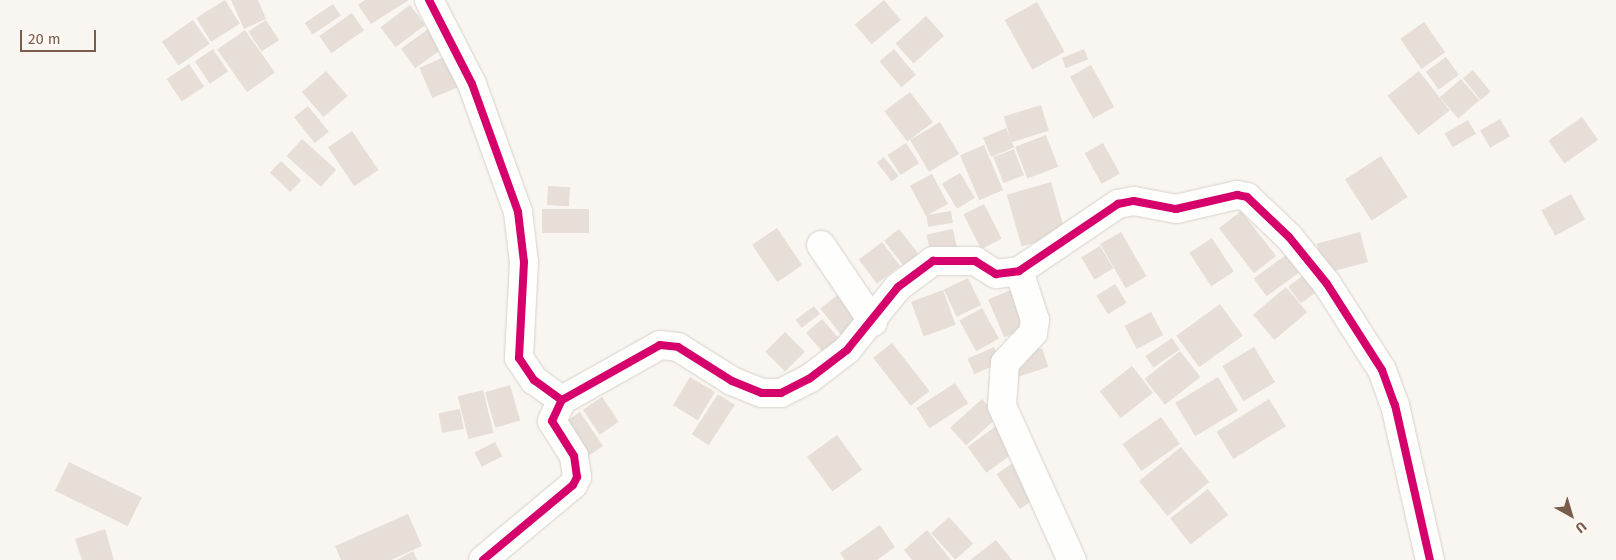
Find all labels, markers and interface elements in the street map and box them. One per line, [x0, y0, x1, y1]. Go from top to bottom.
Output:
scale bar [22, 20, 99, 52]
text: 20 m [28, 30, 61, 48]
north arrow [1546, 490, 1596, 540]
text: U [1572, 518, 1590, 537]

